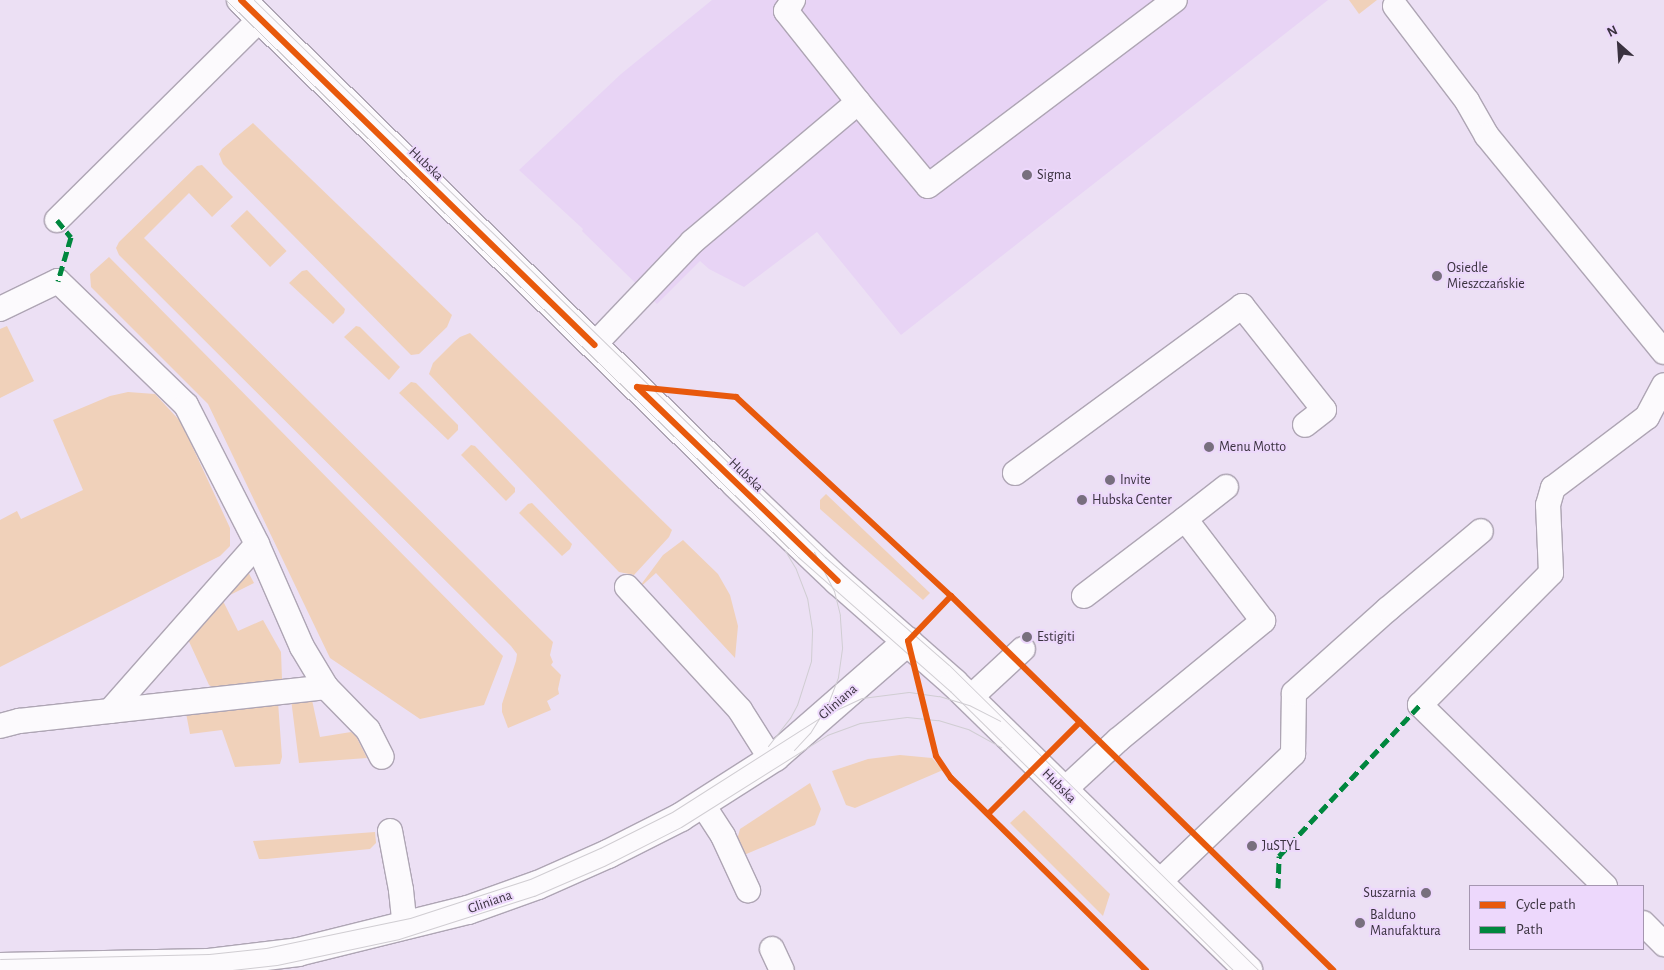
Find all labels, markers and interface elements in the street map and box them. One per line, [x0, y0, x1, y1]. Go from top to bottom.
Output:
north arrow [1594, 20, 1644, 70]
text: N [1605, 23, 1620, 40]
street label: Hubska [405, 144, 447, 184]
place label: Sigma [1037, 167, 1071, 183]
marker: Sigma [1021, 169, 1033, 181]
place label: Osiedle Mieszczańskie [1447, 260, 1525, 292]
marker: Osiedle Mieszczańskie [1431, 270, 1443, 282]
place label: Menu Motto [1219, 439, 1286, 455]
marker: Menu Motto [1203, 441, 1215, 453]
street label: Hubska [725, 455, 767, 495]
place label: Invite [1120, 472, 1151, 488]
marker: Invite [1104, 474, 1116, 486]
place label: Hubska Center [1092, 492, 1172, 508]
marker: Hubska Center [1076, 494, 1088, 506]
place label: Estigiti [1037, 629, 1075, 645]
marker: Estigiti [1021, 631, 1033, 643]
street label: Gliniana [815, 681, 861, 723]
street label: Hubska [1038, 765, 1080, 807]
place label: JuSTYL [1262, 838, 1300, 854]
marker: JuSTYL [1246, 840, 1258, 852]
place label: Suszarnia [1363, 885, 1416, 901]
legend [1469, 885, 1644, 950]
street label: Gliniana [466, 887, 514, 917]
marker: Suszarnia [1420, 887, 1432, 899]
text: Cycle path [1516, 897, 1576, 912]
place label: Balduno Manufaktura [1370, 907, 1441, 940]
marker: Balduno Manufaktura [1354, 917, 1366, 929]
text: Path [1516, 922, 1543, 937]

